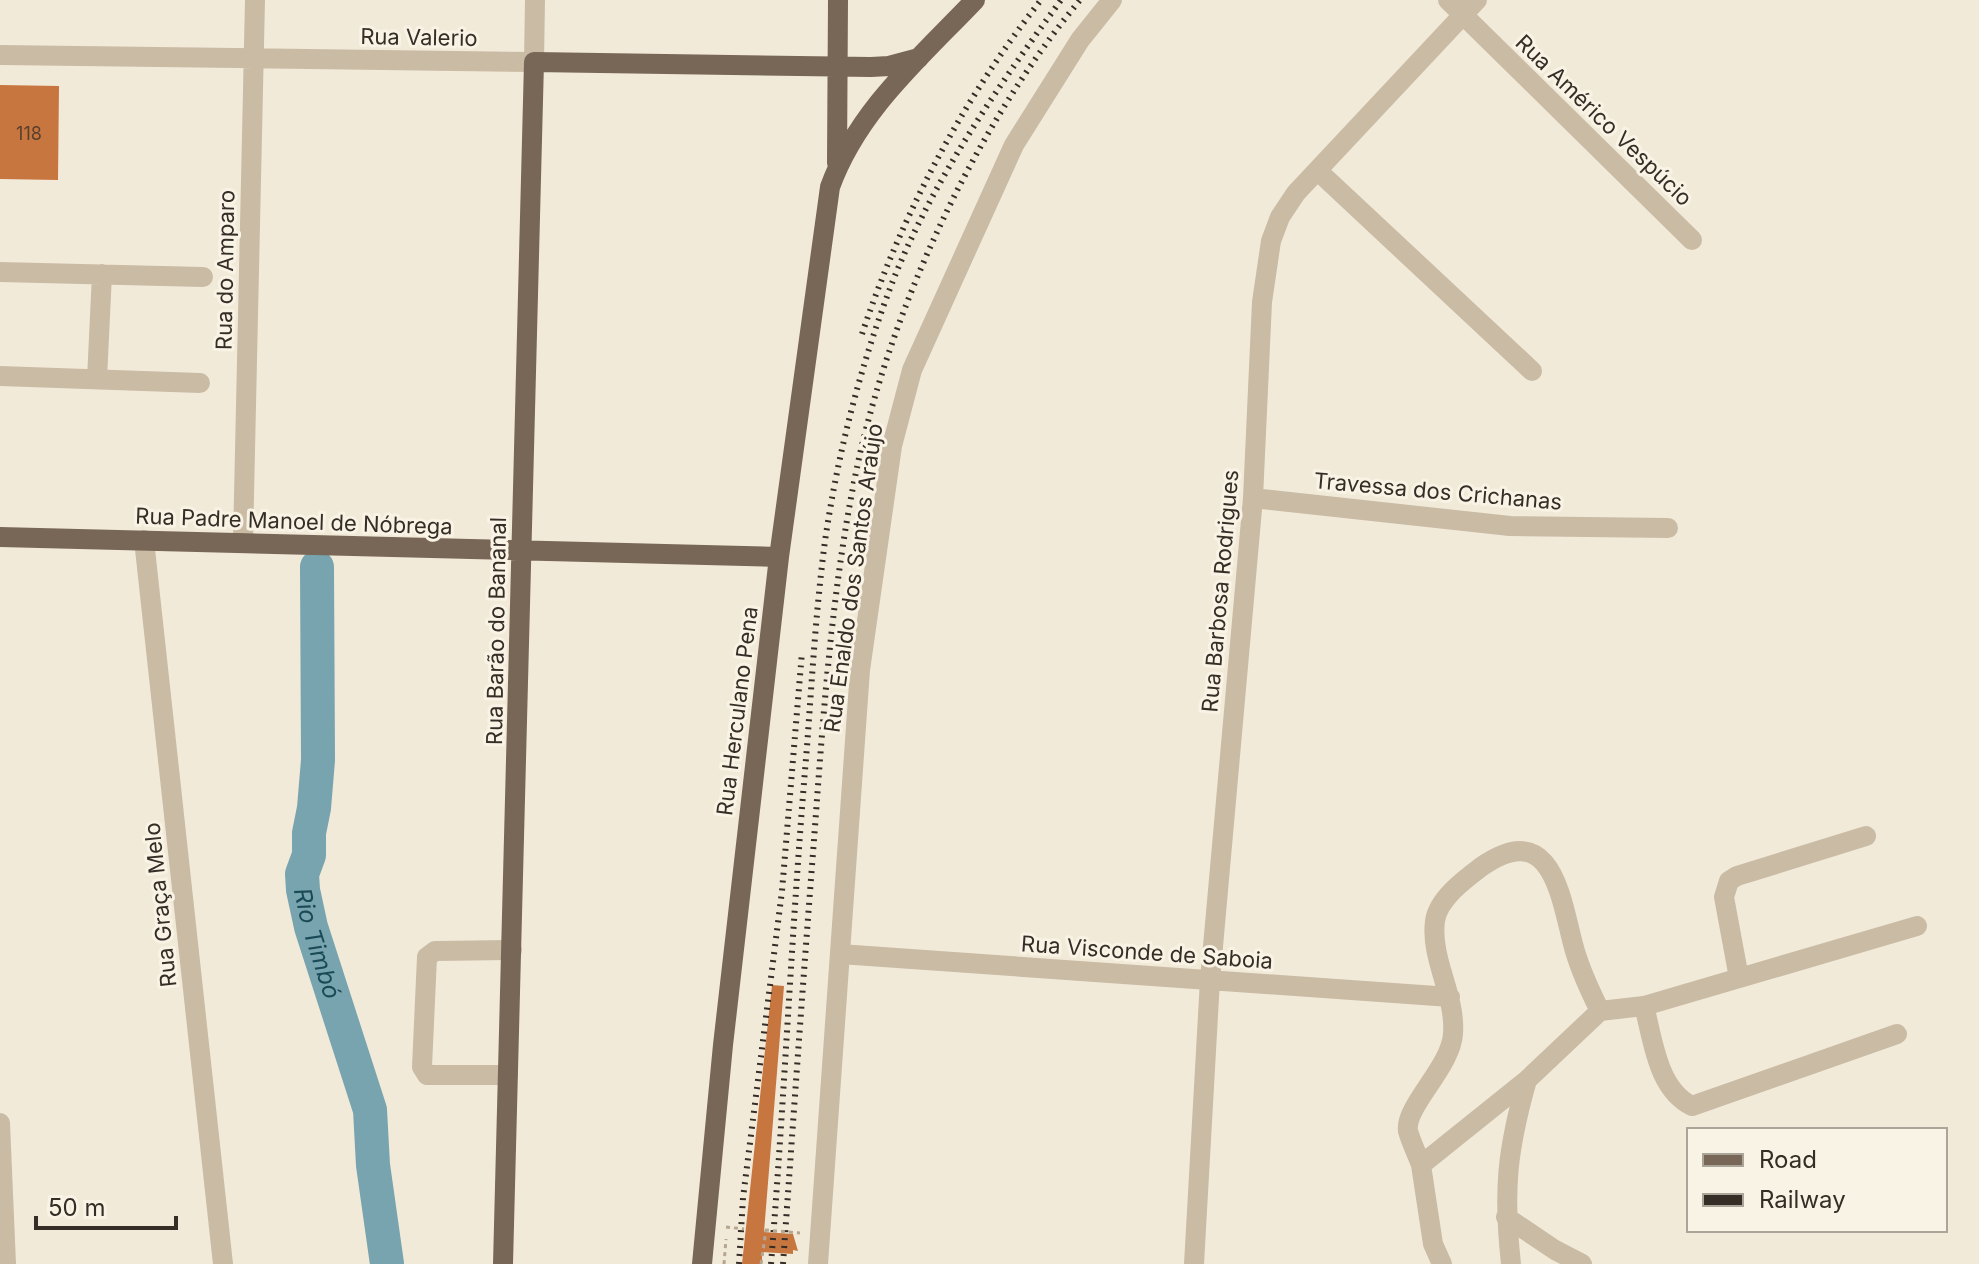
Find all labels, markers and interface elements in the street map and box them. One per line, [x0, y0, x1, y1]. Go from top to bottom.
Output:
street label: Rua Valerio [360, 23, 478, 51]
street label: Rua Américo Vespúcio [1510, 29, 1698, 211]
house number: 118 [16, 123, 42, 144]
street label: Rua do Amparo [211, 190, 239, 350]
street label: Rua Enaldo dos Santos Araújo [818, 422, 888, 734]
street label: Travessa dos Crichanas [1313, 467, 1563, 515]
street label: Rua Barbosa Rodrigues [1196, 469, 1244, 713]
street label: Rua Padre Manoel de Nóbrega [135, 502, 453, 540]
street label: Rua Barão do Bananal [481, 517, 511, 745]
street label: Rua Herculano Pena [711, 605, 763, 817]
street label: Rua Graça Melo [138, 821, 182, 989]
water label: Rio Timbó [288, 885, 348, 1002]
street label: Rua Visconde de Saboia [1020, 930, 1274, 974]
legend [1687, 1128, 1947, 1232]
text: Road [1759, 1145, 1817, 1174]
scale bar [36, 1180, 176, 1230]
text: Railway [1759, 1185, 1846, 1214]
text: 50 m [48, 1193, 106, 1222]

